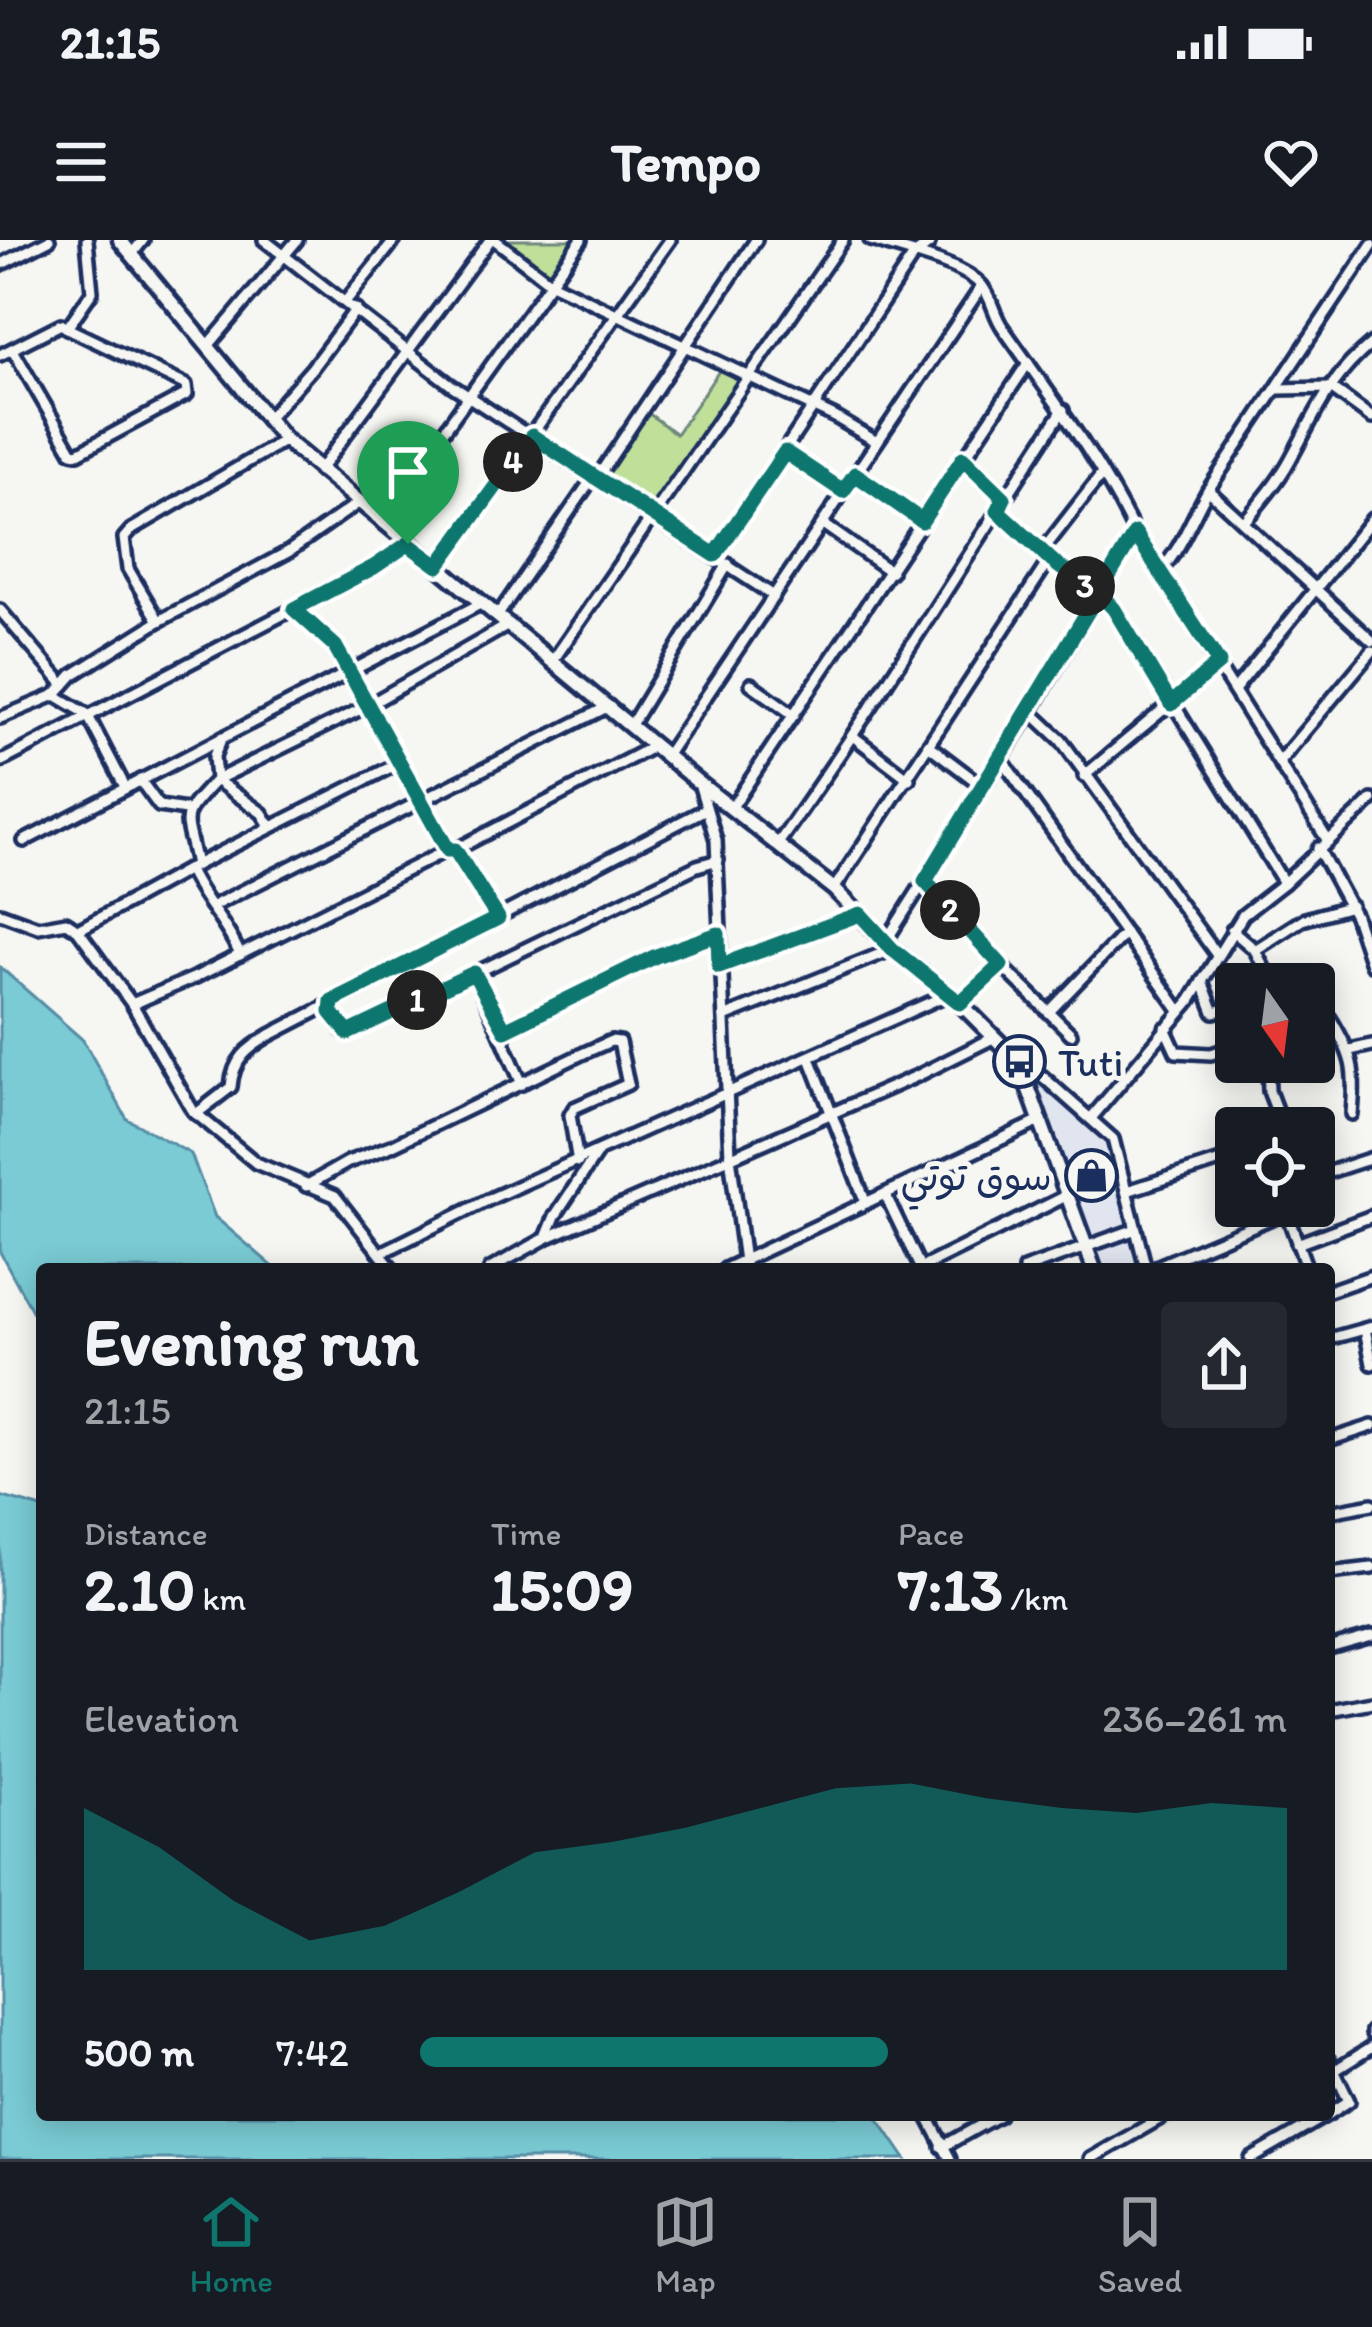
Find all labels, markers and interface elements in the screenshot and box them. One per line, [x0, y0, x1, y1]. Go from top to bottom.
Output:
text: 21:15 [60, 15, 160, 69]
icon: menu [48, 129, 114, 195]
icon: heart [1258, 129, 1324, 195]
text: Tempo [611, 130, 761, 195]
pin [357, 421, 459, 544]
pin: 4 [483, 432, 543, 492]
icon: arrive [375, 439, 441, 505]
text: 4 [503, 442, 523, 481]
pin: 3 [1055, 556, 1115, 616]
text: 3 [1076, 566, 1094, 605]
pin: 2 [920, 880, 980, 940]
text: 2 [941, 890, 959, 929]
north arrow [1215, 963, 1335, 1083]
map controls [1215, 963, 1335, 1227]
pin: 1 [387, 970, 447, 1030]
text: 1 [409, 980, 425, 1019]
bus stop icon: Tuti [991, 1034, 1047, 1090]
place label: Tuti [1058, 1039, 1123, 1086]
button: locate [1215, 1107, 1335, 1227]
shop icon: سوق توتي [1063, 1148, 1119, 1204]
place label: سوق توتي [901, 1153, 1052, 1210]
text: Evening run [84, 1302, 419, 1382]
button: share [1161, 1302, 1287, 1428]
text: 21:15 [84, 1387, 171, 1434]
text: Distance [84, 1514, 208, 1553]
text: Time [491, 1514, 561, 1553]
text: Pace [898, 1514, 964, 1553]
text: 2.10 [84, 1553, 195, 1625]
text: 15:09 [491, 1553, 633, 1625]
text: 7:13 [898, 1553, 1003, 1625]
text: km [195, 1579, 246, 1618]
text: /km [1003, 1579, 1068, 1618]
text: Elevation [84, 1695, 239, 1742]
text: 236–261 m [1102, 1695, 1287, 1742]
text: 500 m [84, 2029, 194, 2076]
text: 7:42 [276, 2029, 349, 2076]
tab: Home [190, 2189, 273, 2300]
tab: Map [652, 2189, 718, 2300]
tab: Saved [1098, 2189, 1182, 2300]

